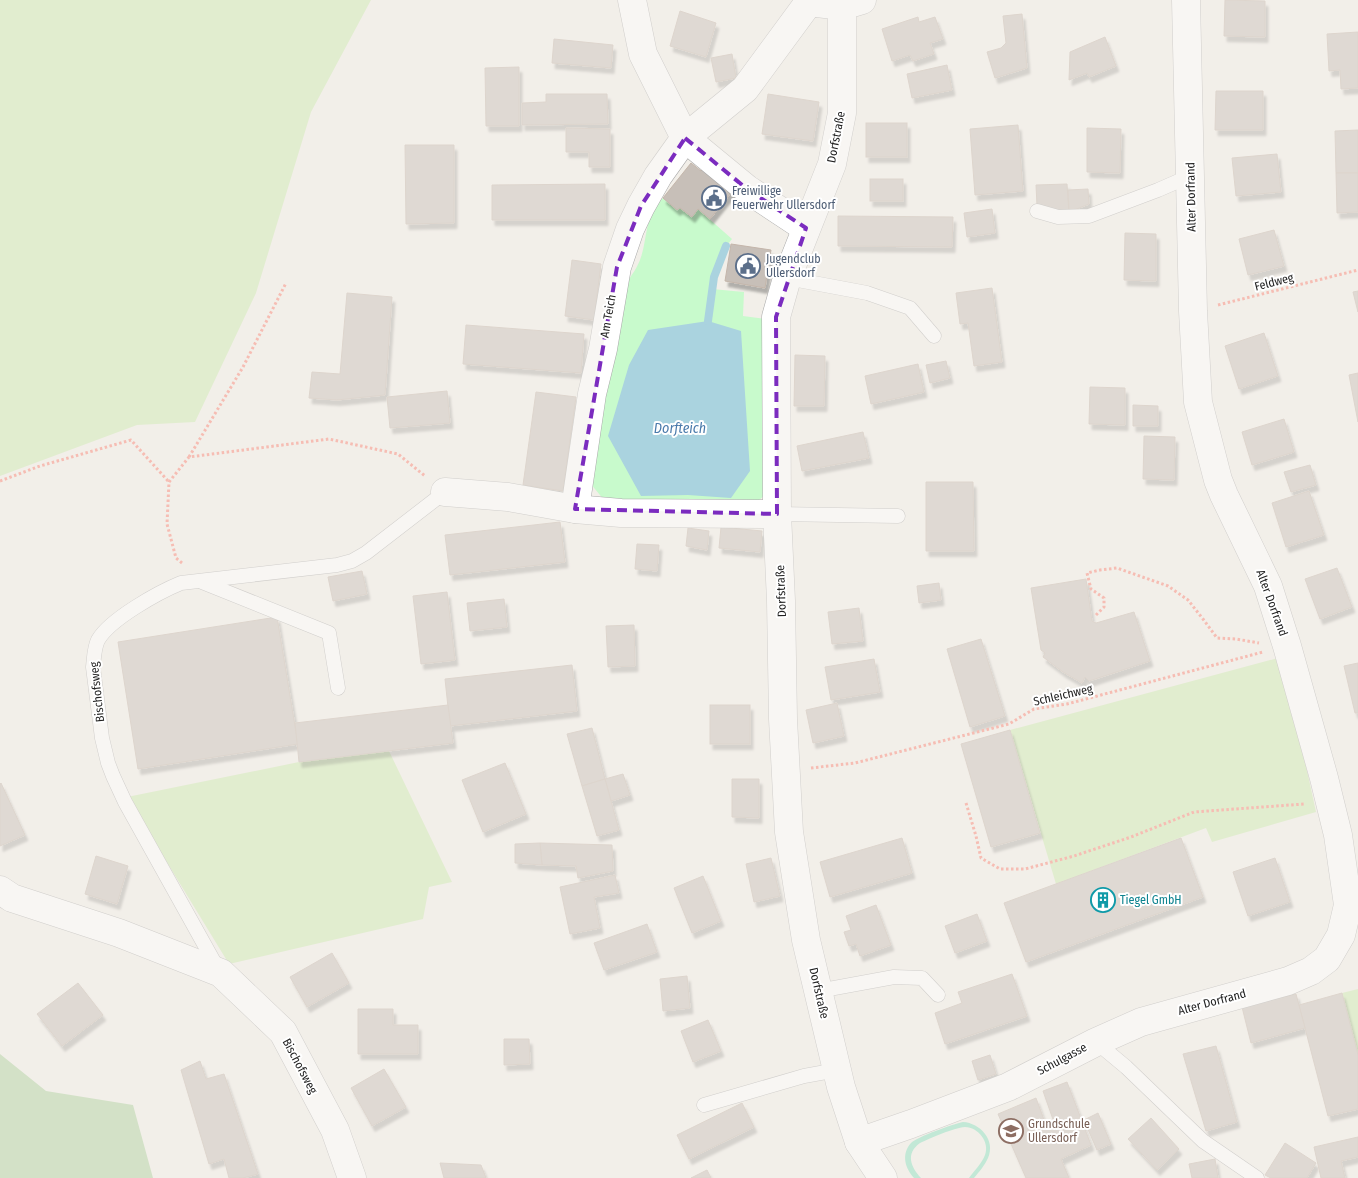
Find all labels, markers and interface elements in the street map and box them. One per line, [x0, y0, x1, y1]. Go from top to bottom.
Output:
street label: Dorfstraße [824, 110, 848, 164]
street label: Alter Dorfrand [1183, 162, 1199, 232]
place label: Freiwillige Feuerwehr Ullersdorf [732, 184, 837, 212]
public building icon: Freiwillige Feuerwehr Ullersdorf [701, 185, 727, 211]
place label: Jugendclub Ullersdorf [766, 252, 821, 280]
public building icon: Jugendclub Ullersdorf [735, 253, 761, 279]
street label: Feldweg [1253, 270, 1295, 294]
street label: Am Teich [597, 293, 619, 339]
water label: Dorfteich [654, 420, 706, 437]
street label: Dorfstraße [773, 565, 789, 617]
street label: Alter Dorfrand [1253, 568, 1291, 638]
street label: Bischofsweg [87, 661, 107, 723]
street label: Schleichweg [1032, 681, 1094, 709]
building icon: Tiegel GmbH [1090, 887, 1116, 913]
place label: Tiegel GmbH [1120, 893, 1182, 907]
street label: Dorfstraße [806, 966, 832, 1020]
street label: Alter Dorfrand [1176, 986, 1248, 1018]
street label: Bischofsweg [280, 1036, 321, 1096]
street label: Schulgasse [1035, 1040, 1089, 1078]
place label: Grundschule Ullersdorf [1028, 1117, 1090, 1145]
school or university icon: Grundschule Ullersdorf [998, 1118, 1024, 1144]

